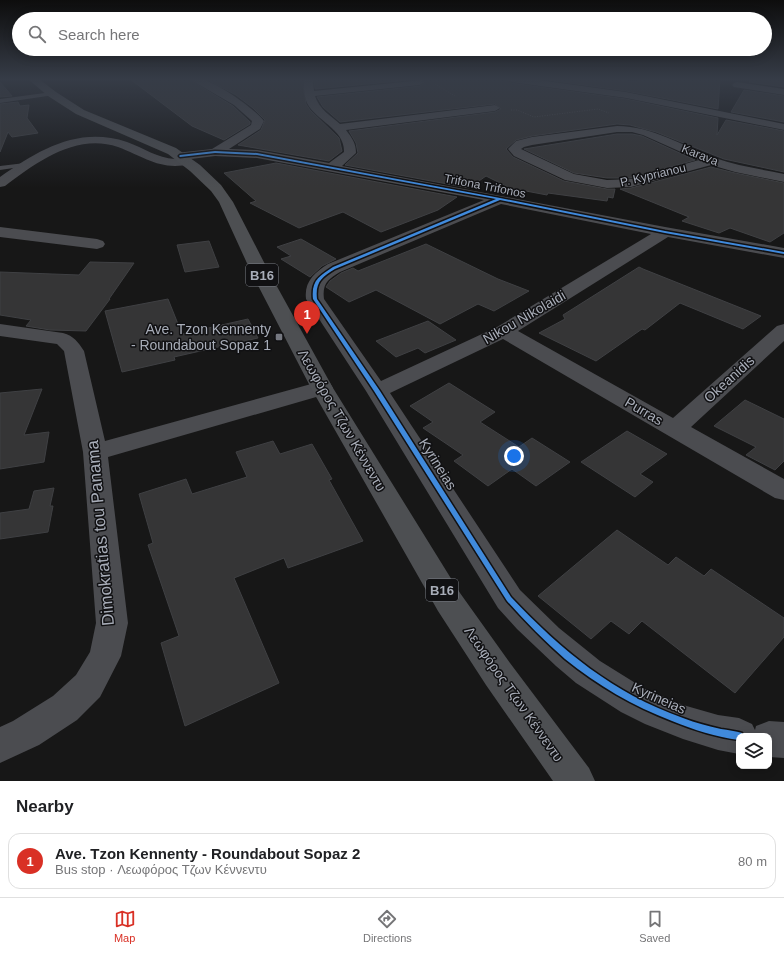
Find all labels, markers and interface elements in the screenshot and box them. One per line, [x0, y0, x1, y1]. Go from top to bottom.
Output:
search box [12, 12, 772, 56]
icon: search [26, 23, 48, 45]
text: Search here [58, 26, 140, 43]
street label: Karava [680, 141, 721, 169]
street label: P. Kyprianou [619, 161, 687, 189]
street label: Trifona Trifonos [443, 171, 527, 201]
road number: B16 [246, 264, 278, 286]
street label: Nikou Nikolaidi [480, 287, 568, 347]
pin: 1 [294, 301, 320, 334]
place label: Ave. Tzon Kennenty - Roundabout Sopaz 1 [131, 321, 271, 353]
marker: Ave. Tzon Kennenty - Roundabout Sopaz 1 [274, 332, 284, 342]
street label: Λεωφόρος Τζων Κέννεντυ [295, 346, 389, 494]
street label: Okeanidis [701, 352, 757, 406]
street label: Purras [622, 394, 666, 428]
street label: Kyrineias [416, 435, 460, 493]
street label: Dimokratias tou Panama [83, 439, 118, 627]
your location [504, 446, 524, 466]
road number: B16 [426, 579, 458, 601]
street label: Λεωφόρος Τζων Κέννεντυ [461, 623, 567, 765]
street label: Kyrineias [629, 679, 689, 717]
map controls [736, 733, 772, 769]
button: layers [736, 733, 772, 769]
text: Nearby [16, 797, 74, 816]
text: Ave. Tzon Kennenty - Roundabout Sopaz 2 [55, 845, 360, 862]
text: 1 [26, 854, 34, 869]
text: 80 m [738, 854, 767, 869]
text: Bus stop · Λεωφόρος Τζων Κέννεντυ [55, 862, 267, 877]
tab: Map [114, 908, 136, 944]
tab: Directions [363, 908, 412, 944]
tab: Saved [639, 908, 670, 944]

